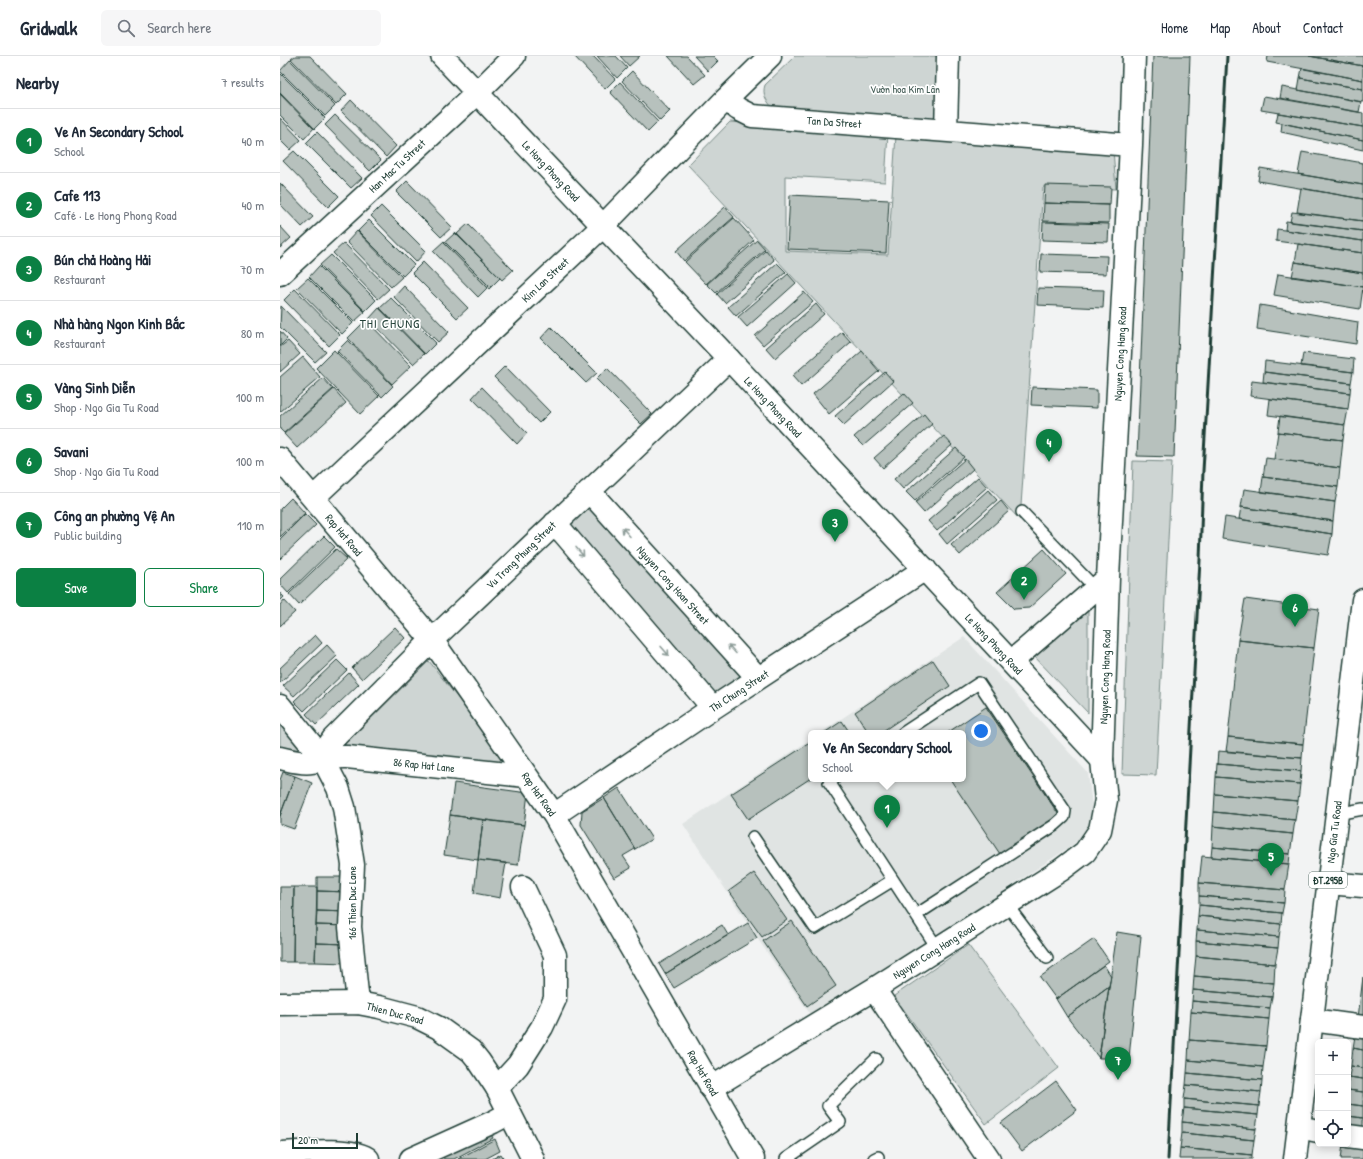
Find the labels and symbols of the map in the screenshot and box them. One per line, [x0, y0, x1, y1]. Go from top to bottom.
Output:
park label: Vườn hoa Kim Lân [870, 82, 940, 96]
street label: Tan Da Street [806, 113, 862, 131]
street label: Han Mac Tu Street [366, 136, 428, 196]
street label: Le Hong Phong Road [519, 138, 583, 205]
street label: Kim Lan Street [518, 254, 572, 305]
street label: Nguyen Cong Hang Road [1111, 306, 1129, 402]
district label: THI CHUNG [360, 314, 420, 332]
street label: Le Hong Phong Road [741, 374, 805, 441]
pin: 4 [1036, 429, 1062, 462]
pin: 3 [822, 509, 848, 542]
street label: Rap Hat Road [322, 511, 366, 559]
street label: Vu Trong Phung Street [483, 518, 559, 592]
one-way arrow [621, 527, 631, 537]
street label: Nguyen Cong Hoan Street [634, 543, 712, 628]
one-way arrow [576, 547, 585, 558]
pin: 2 [1011, 567, 1037, 600]
pin: 6 [1282, 594, 1308, 627]
street label: Le Hong Phong Road [962, 611, 1026, 678]
street label: Nguyen Cong Hang Road [1096, 629, 1114, 724]
one-way arrow [728, 645, 737, 655]
one-way arrow [660, 646, 669, 656]
street label: Thi Chung Street [707, 667, 771, 715]
your location [971, 721, 991, 741]
street label: 86 Rap Hat Lane [393, 755, 456, 775]
street label: Rap Hat Road [519, 769, 560, 819]
pin: 1 [874, 795, 900, 828]
street label: Ngo Gia Tu Road [1323, 799, 1345, 864]
pin: 5 [1258, 843, 1284, 876]
street label: 166 Thien Duc Lane [345, 866, 359, 940]
road number: ĐT.295B [1309, 872, 1347, 888]
street label: Nguyen Cong Hang Road [890, 920, 978, 982]
street label: Thien Duc Road [365, 999, 426, 1028]
pin: 7 [1105, 1047, 1131, 1080]
street label: Rap Hat Road [684, 1048, 722, 1099]
scale bar [292, 1131, 358, 1150]

